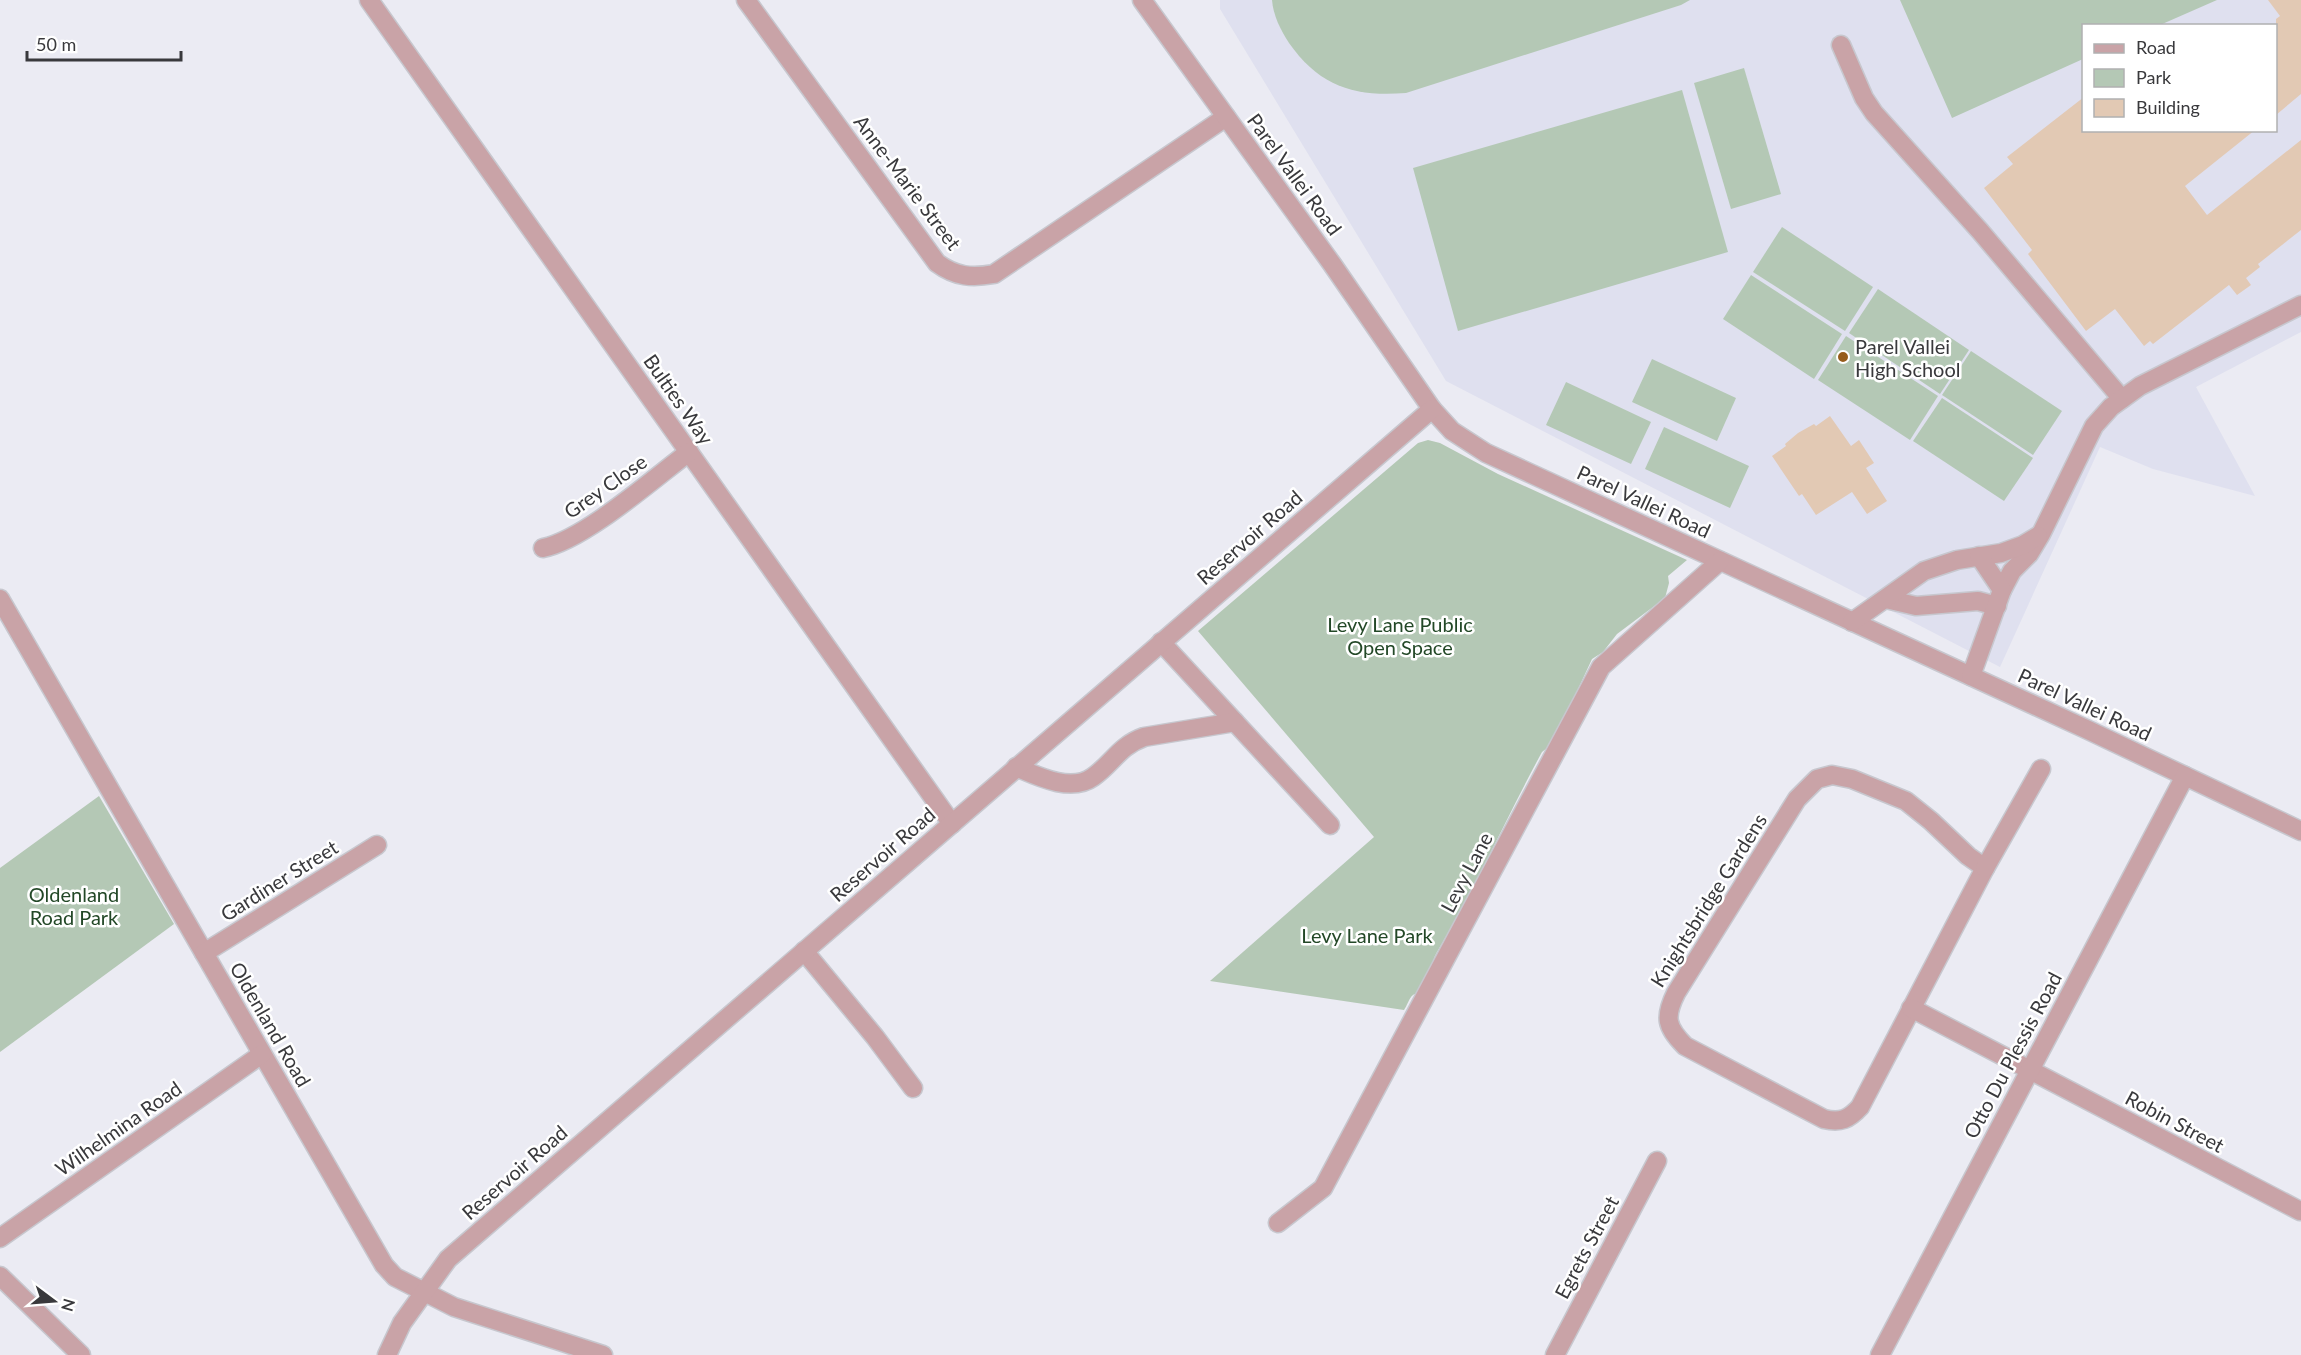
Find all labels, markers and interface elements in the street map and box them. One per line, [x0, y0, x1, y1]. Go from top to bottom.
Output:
scale bar [27, 24, 182, 62]
legend [2082, 24, 2277, 132]
text: 50 m [36, 33, 76, 55]
text: Road [2136, 36, 2176, 58]
text: Park [2136, 66, 2172, 88]
text: Building [2136, 96, 2200, 118]
street label: Parel Vallei Road [1243, 109, 1347, 239]
street label: Anne-Marie Street [850, 110, 966, 254]
place label: Parel Vallei High School [1855, 334, 1961, 381]
street label: Bulties Way [639, 349, 719, 449]
marker: Parel Vallei High School [1836, 350, 1850, 364]
street label: Grey Close [559, 449, 651, 523]
street label: Parel Vallei Road [1573, 460, 1715, 542]
street label: Reservoir Road [1192, 485, 1306, 589]
park label: Levy Lane Public Open Space [1327, 612, 1473, 659]
street label: Parel Vallei Road [2014, 663, 2156, 745]
street label: Reservoir Road [825, 802, 939, 906]
street label: Knightsbridge Gardens [1645, 809, 1771, 991]
street label: Levy Lane [1435, 828, 1497, 916]
street label: Gardiner Street [216, 834, 342, 926]
park label: Oldenland Road Park [29, 882, 119, 929]
park label: Levy Lane Park [1301, 923, 1433, 947]
street label: Oldenland Road [226, 957, 316, 1091]
street label: Otto Du Plessis Road [1958, 968, 2066, 1142]
street label: Wilhelmina Road [50, 1076, 186, 1180]
street label: Robin Street [2122, 1085, 2228, 1157]
street label: Reservoir Road [457, 1120, 571, 1224]
street label: Egrets Street [1549, 1192, 1623, 1302]
north arrow [24, 1271, 84, 1331]
text: N [58, 1297, 80, 1314]

